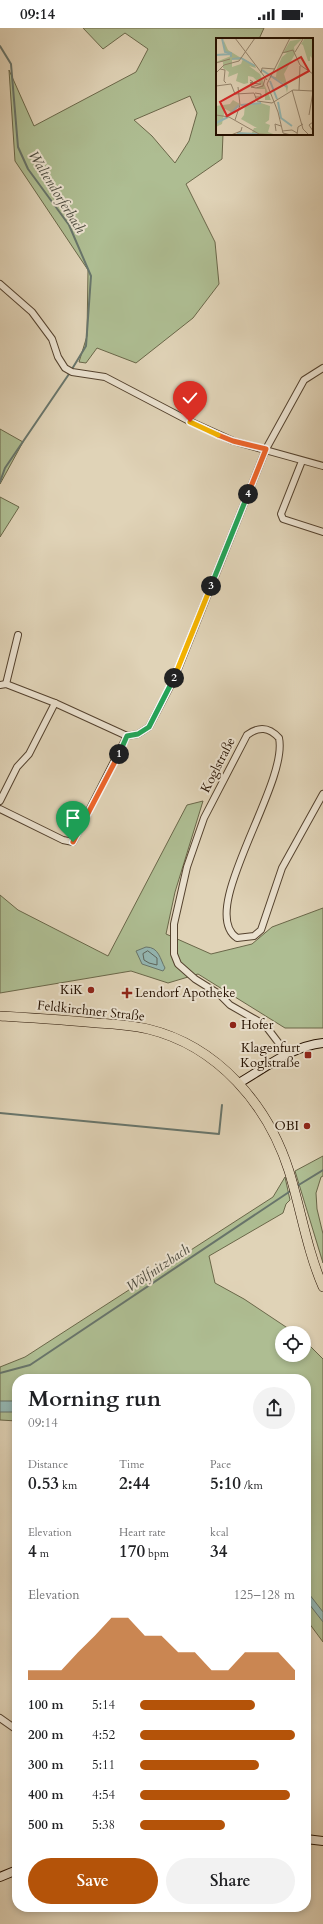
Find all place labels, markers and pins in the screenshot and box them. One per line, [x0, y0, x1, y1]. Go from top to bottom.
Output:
pin [173, 381, 207, 422]
pin: 4 [238, 484, 258, 504]
pin: 3 [201, 576, 221, 596]
pin: 2 [164, 668, 184, 688]
pin: 1 [109, 744, 129, 764]
pin [56, 801, 90, 842]
place label: KiK [60, 981, 83, 999]
place label: Lendorf Apotheke [135, 984, 236, 1002]
marker: KiK [86, 985, 96, 995]
marker: Lendorf Apotheke [122, 988, 132, 998]
place label: Hofer [241, 1016, 274, 1034]
marker: Hofer [228, 1020, 238, 1030]
place label: Klagenfurt Koglstraße [240, 1039, 300, 1072]
marker: Klagenfurt Koglstraße [303, 1050, 313, 1060]
place label: OBI [274, 1117, 299, 1135]
marker: OBI [302, 1121, 312, 1131]

